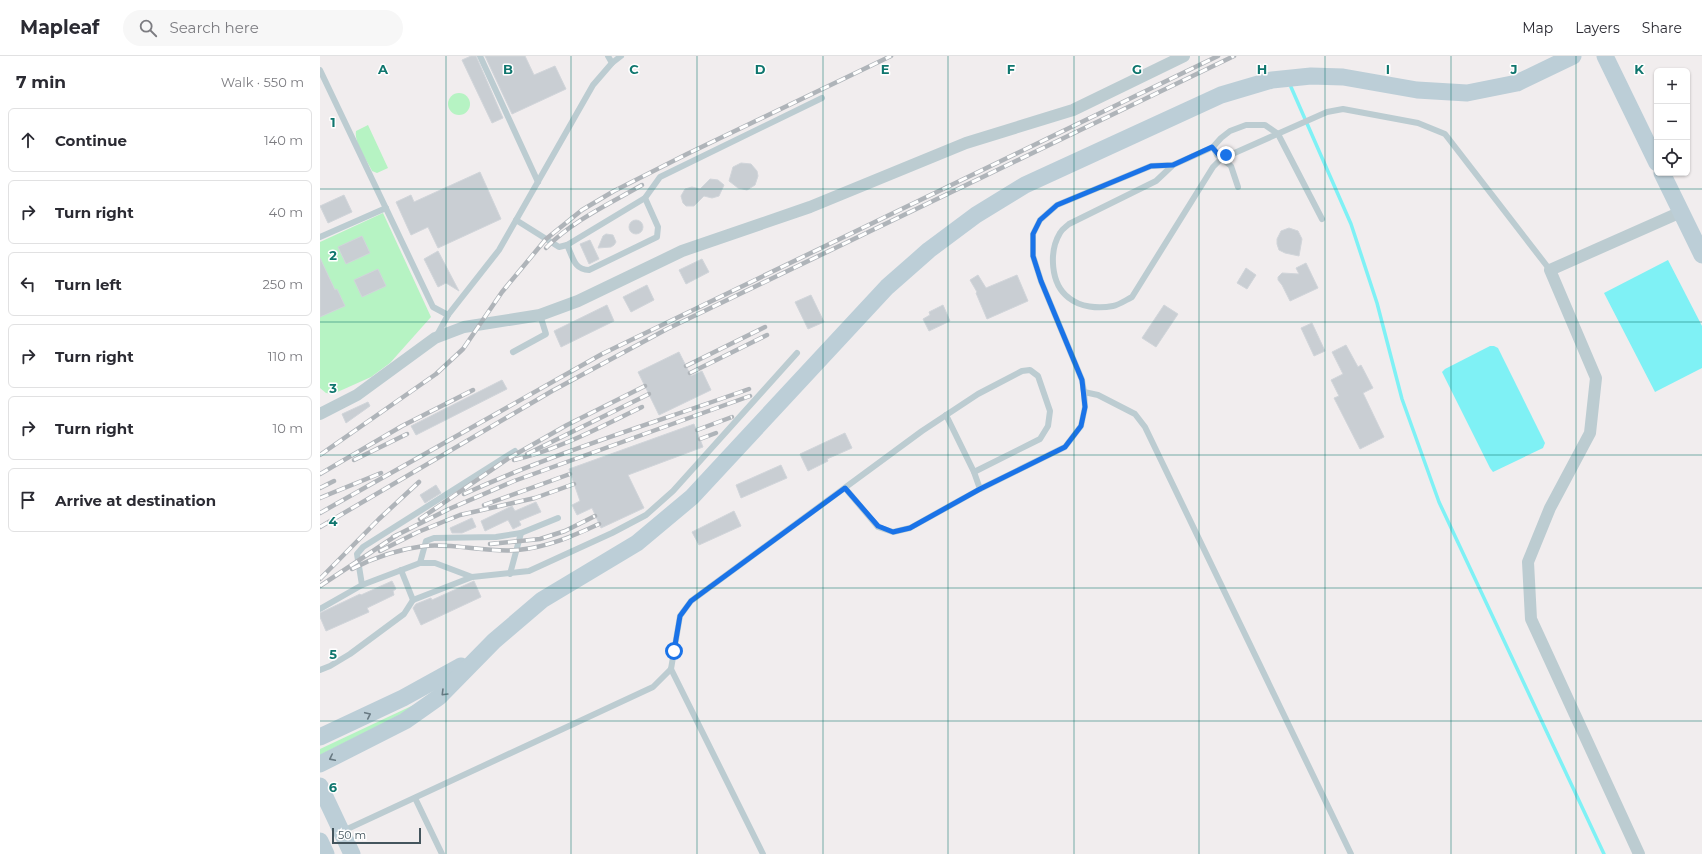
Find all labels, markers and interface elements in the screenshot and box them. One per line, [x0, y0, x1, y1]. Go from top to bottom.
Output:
search box [123, 10, 403, 46]
text: Mapleaf [20, 16, 99, 39]
icon: search [137, 17, 159, 39]
text: Search here [169, 18, 259, 37]
text: Map [1522, 19, 1553, 37]
text: Layers [1575, 19, 1620, 37]
text: Share [1642, 19, 1682, 37]
text: A [377, 61, 389, 77]
text: B [503, 61, 513, 77]
text: C [629, 61, 639, 77]
text: D [755, 61, 766, 77]
text: E [881, 61, 890, 77]
text: F [1007, 61, 1015, 77]
text: G [1132, 61, 1142, 77]
text: H [1257, 61, 1267, 77]
text: I [1386, 61, 1390, 77]
text: J [1509, 61, 1518, 77]
text: K [1634, 61, 1644, 77]
map controls [1654, 68, 1690, 176]
button: + [1654, 68, 1690, 104]
text: 7 min [16, 72, 66, 92]
text: Walk · 550 m [221, 74, 304, 90]
button: − [1654, 104, 1690, 140]
text: 1 [330, 114, 336, 130]
icon: ahead [17, 129, 39, 151]
text: Continue [55, 131, 127, 150]
text: 140 m [264, 132, 303, 148]
button: locate [1654, 140, 1690, 176]
route end [1217, 146, 1235, 164]
icon: right [17, 201, 39, 223]
text: Turn right [55, 203, 134, 222]
text: 40 m [269, 204, 303, 220]
text: 2 [329, 247, 337, 263]
icon: left [17, 273, 39, 295]
text: Turn left [55, 275, 122, 294]
text: 250 m [262, 276, 303, 292]
icon: right [17, 345, 39, 367]
text: Turn right [55, 347, 134, 366]
text: 110 m [268, 348, 303, 364]
text: 3 [328, 380, 337, 396]
icon: right [17, 417, 39, 439]
text: Turn right [55, 419, 134, 438]
text: 10 m [273, 420, 303, 436]
icon: arrive [17, 489, 39, 511]
text: Arrive at destination [55, 491, 216, 510]
text: 4 [329, 513, 338, 529]
route start [665, 642, 683, 660]
text: 5 [329, 646, 337, 662]
one-way arrow [441, 688, 449, 696]
one-way arrow [364, 712, 371, 720]
one-way arrow [328, 753, 336, 761]
text: 6 [329, 779, 338, 795]
scale bar [332, 826, 421, 845]
text: 50 m [338, 828, 366, 842]

